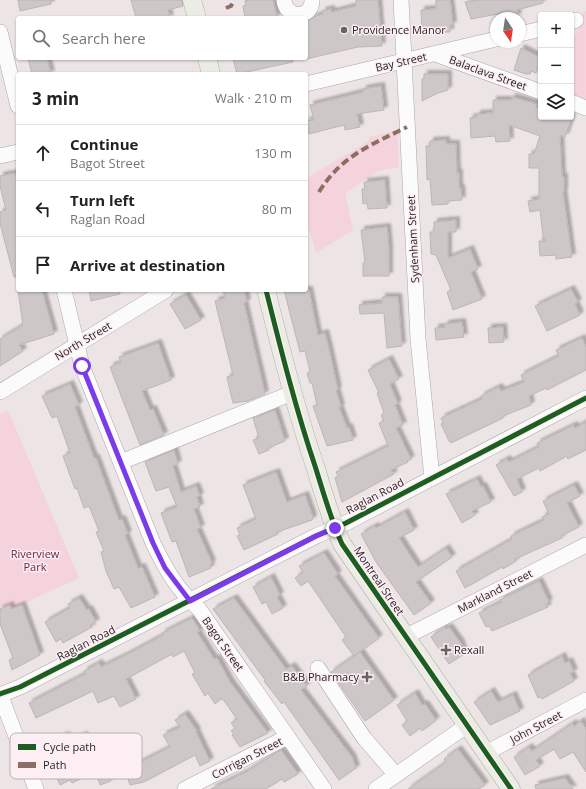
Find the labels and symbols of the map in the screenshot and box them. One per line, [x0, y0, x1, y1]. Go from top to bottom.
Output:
north arrow [490, 12, 526, 48]
place label: Providence Manor [352, 22, 446, 37]
marker: Providence Manor [339, 25, 349, 35]
street label: Bay Street [374, 48, 428, 75]
street label: Balaclava Street [447, 52, 529, 94]
street label: Sydenham Street [403, 195, 422, 283]
street label: North Street [52, 318, 114, 363]
route start [73, 357, 91, 375]
street label: Raglan Road [343, 474, 406, 517]
route end [326, 519, 344, 537]
street label: Montreal Street [351, 543, 408, 618]
park label: Riverview Park [11, 546, 60, 574]
street label: Markland Street [455, 565, 535, 616]
street label: Bagot Street [199, 613, 248, 674]
street label: Raglan Road [54, 621, 118, 664]
place label: Rexall [454, 642, 484, 657]
marker: Rexall [441, 645, 451, 655]
place label: B&B Pharmacy [283, 669, 359, 684]
marker: B&B Pharmacy [362, 672, 372, 682]
street label: John Street [506, 707, 564, 747]
legend [10, 733, 142, 779]
street label: Corrigan Street [209, 733, 285, 782]
text: Cycle path [43, 739, 96, 754]
text: Path [43, 757, 66, 772]

